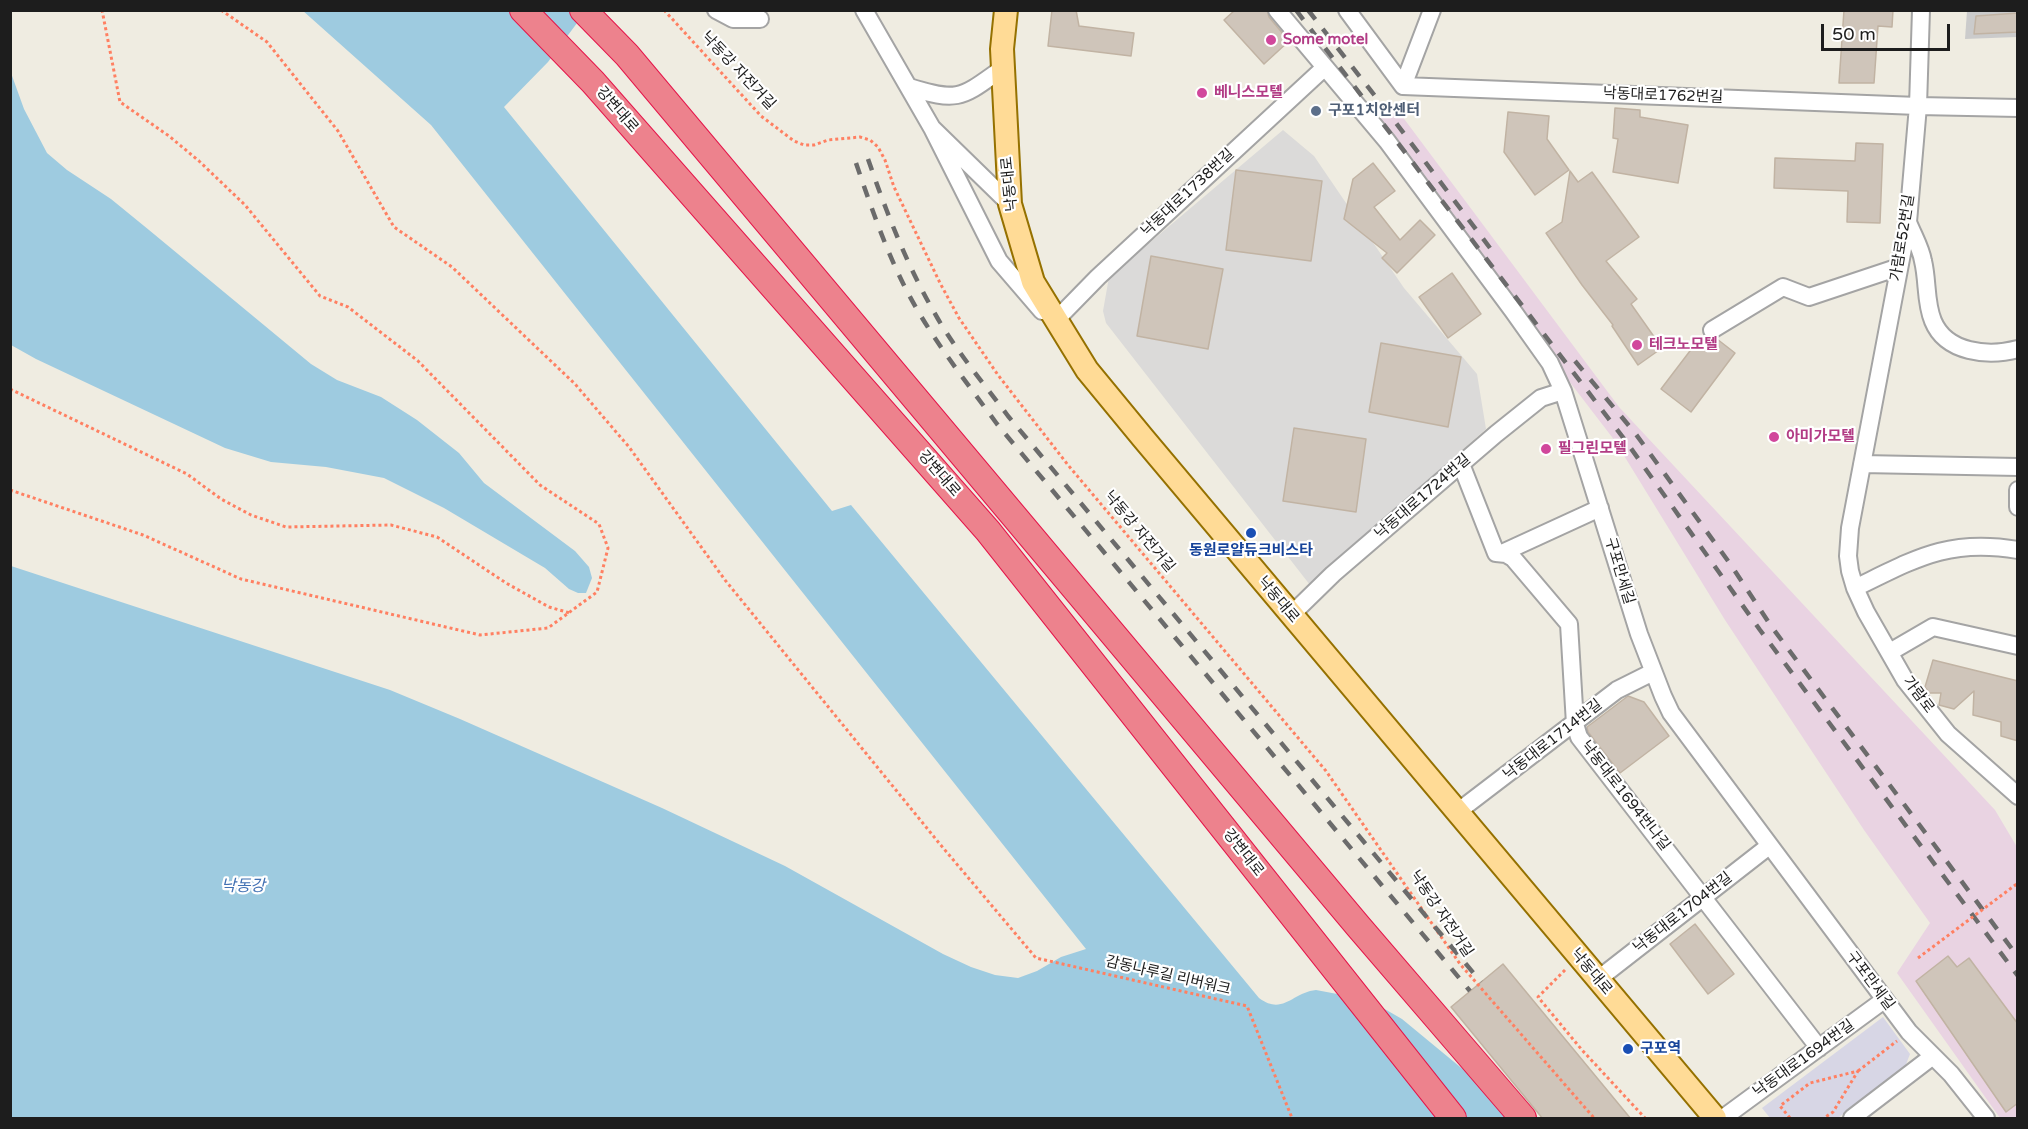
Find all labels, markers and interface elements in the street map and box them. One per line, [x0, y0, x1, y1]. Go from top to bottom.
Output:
scale bar [1824, 12, 1953, 50]
text: 50 m [1832, 23, 1876, 45]
street label: 낙동강 자전거길 [697, 28, 779, 114]
place label: Some motel [1283, 31, 1368, 49]
marker: Some motel [1264, 33, 1278, 47]
street label: 강변대로 [592, 83, 642, 137]
place label: 베니스모텔 [1214, 84, 1283, 102]
street label: 낙동대로1762번길 [1602, 85, 1724, 107]
marker: 베니스모텔 [1195, 86, 1209, 100]
place label: 구포1치안센터 [1328, 102, 1420, 120]
marker: 구포1치안센터 [1309, 104, 1323, 118]
street label: 낙동대로1738번길 [1138, 145, 1238, 241]
street label: 낙동대로 [998, 156, 1022, 212]
street label: 가람로52번길 [1887, 193, 1919, 283]
place label: 테크노모텔 [1649, 336, 1718, 354]
marker: 테크노모텔 [1630, 338, 1644, 352]
place label: 아미가모텔 [1786, 428, 1855, 446]
marker: 아미가모텔 [1767, 430, 1781, 444]
place label: 필그린모텔 [1558, 440, 1627, 458]
marker: 필그린모텔 [1539, 442, 1553, 456]
street label: 강변대로 [914, 447, 964, 501]
street label: 낙동대로1724번길 [1372, 451, 1474, 543]
street label: 낙동강 자전거길 [1100, 488, 1178, 576]
marker: 동원로얄듀크비스타 [1244, 526, 1258, 540]
street label: 구포만세길 [1600, 535, 1638, 607]
place label: 동원로얄듀크비스타 [1189, 542, 1313, 560]
street label: 낙동대로 [1253, 573, 1303, 627]
street label: 가람로 [1898, 673, 1938, 717]
street label: 낙동대로1714번길 [1500, 696, 1606, 784]
street label: 낙동대로1694번나길 [1577, 738, 1673, 854]
street label: 강변대로 [1219, 826, 1267, 880]
street label: 낙동강 자전거길 [1405, 867, 1477, 961]
street label: 낙동대로1704번길 [1630, 869, 1736, 957]
water label: 낙동강 [221, 877, 265, 897]
street label: 낙동대로 [1566, 945, 1616, 999]
street label: 구포만세길 [1842, 948, 1898, 1014]
street label: 감동나루길 리버워크 [1104, 953, 1232, 999]
street label: 낙동대로1694번길 [1750, 1016, 1858, 1102]
place label: 구포역 [1640, 1040, 1681, 1058]
marker: 구포역 [1621, 1042, 1635, 1056]

